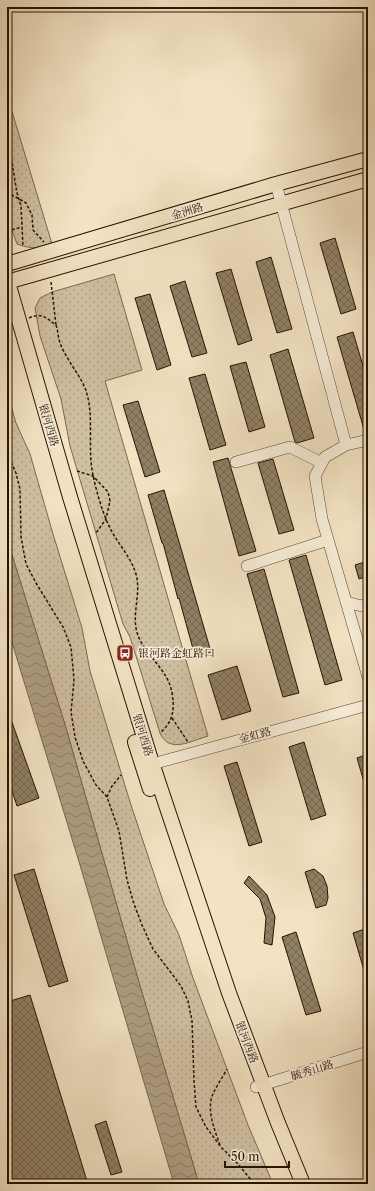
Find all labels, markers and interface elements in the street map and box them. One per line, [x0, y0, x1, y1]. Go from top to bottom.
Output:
street label: 金洲路 [169, 199, 205, 223]
street label: 银河西路 [36, 402, 62, 448]
bus stop icon: 银河路金虹路口 [115, 643, 135, 663]
place label: 银河路金虹路口 [138, 646, 215, 660]
street label: 银河西路 [130, 712, 156, 758]
street label: 金虹路 [237, 724, 273, 746]
street label: 银河西路 [233, 1019, 261, 1065]
street label: 毓秀山路 [289, 1057, 335, 1083]
scale bar [225, 1143, 289, 1169]
text: 50 m [231, 1149, 260, 1164]

